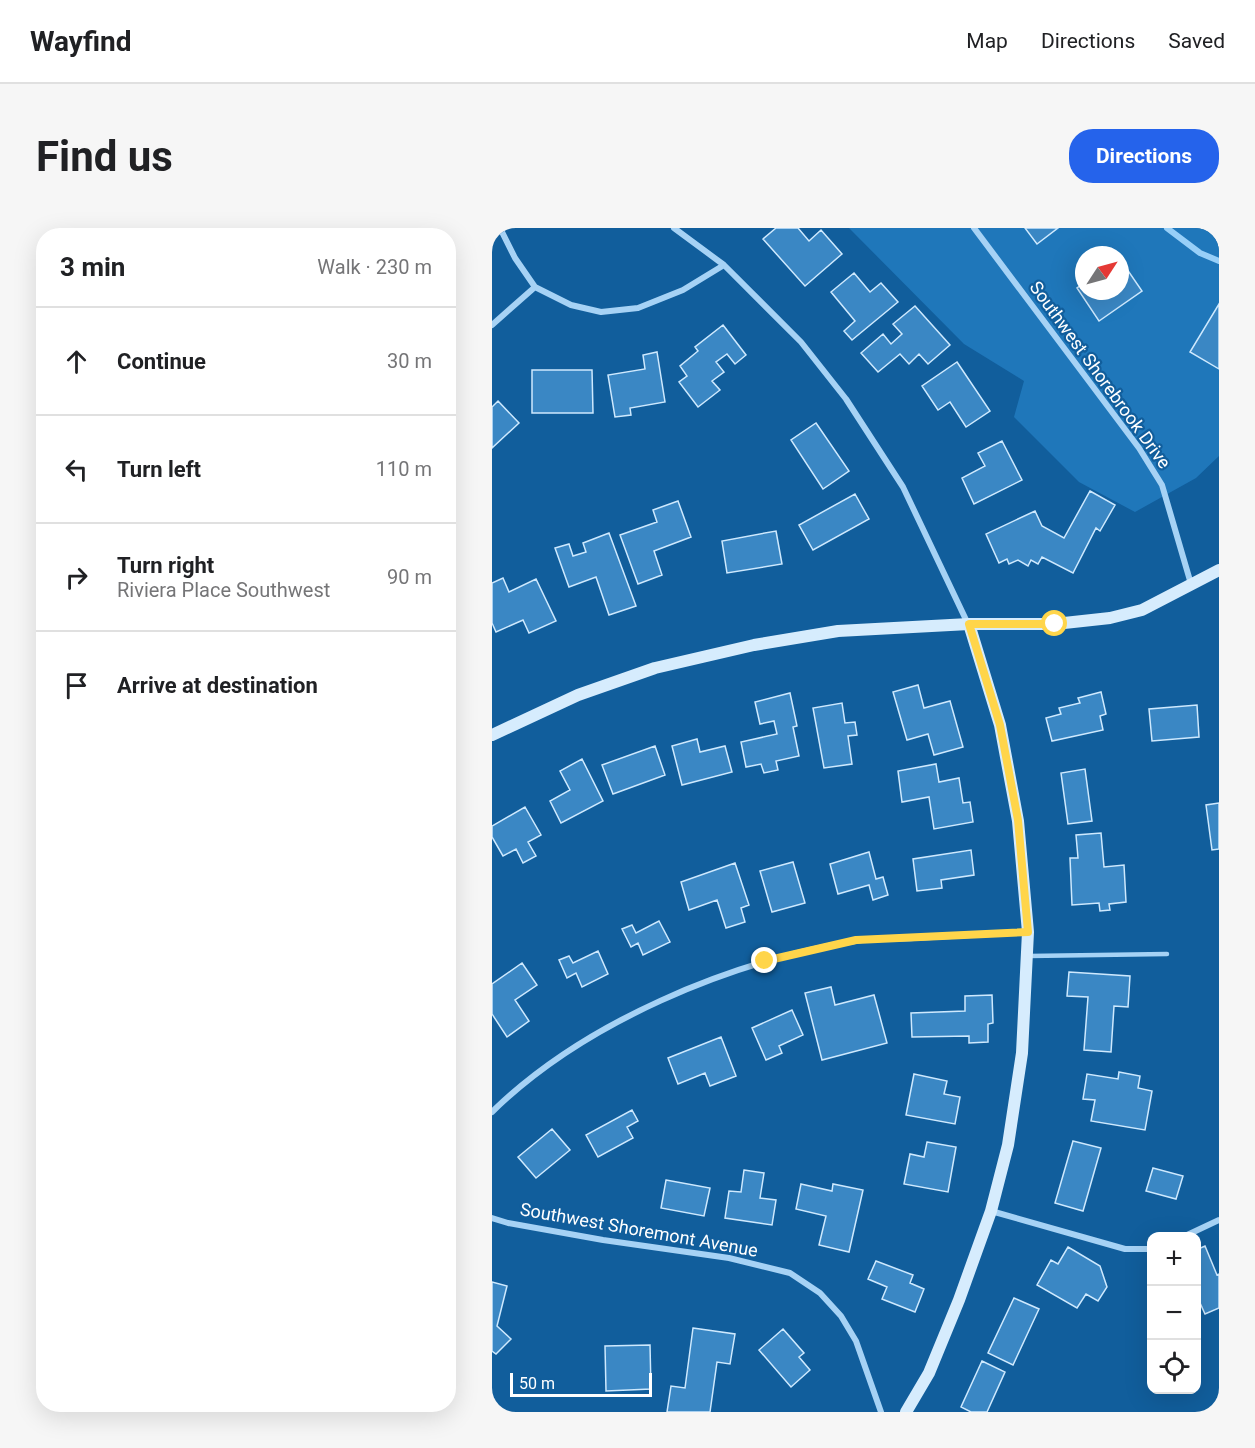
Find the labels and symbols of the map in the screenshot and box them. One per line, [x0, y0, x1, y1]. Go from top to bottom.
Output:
north arrow [1075, 246, 1129, 300]
street label: Southwest Shorebrook Drive [1025, 277, 1175, 472]
route start [1041, 610, 1067, 636]
route end [751, 947, 777, 973]
street label: Southwest Shoremont Avenue [519, 1198, 760, 1261]
scale bar [510, 1370, 652, 1398]

